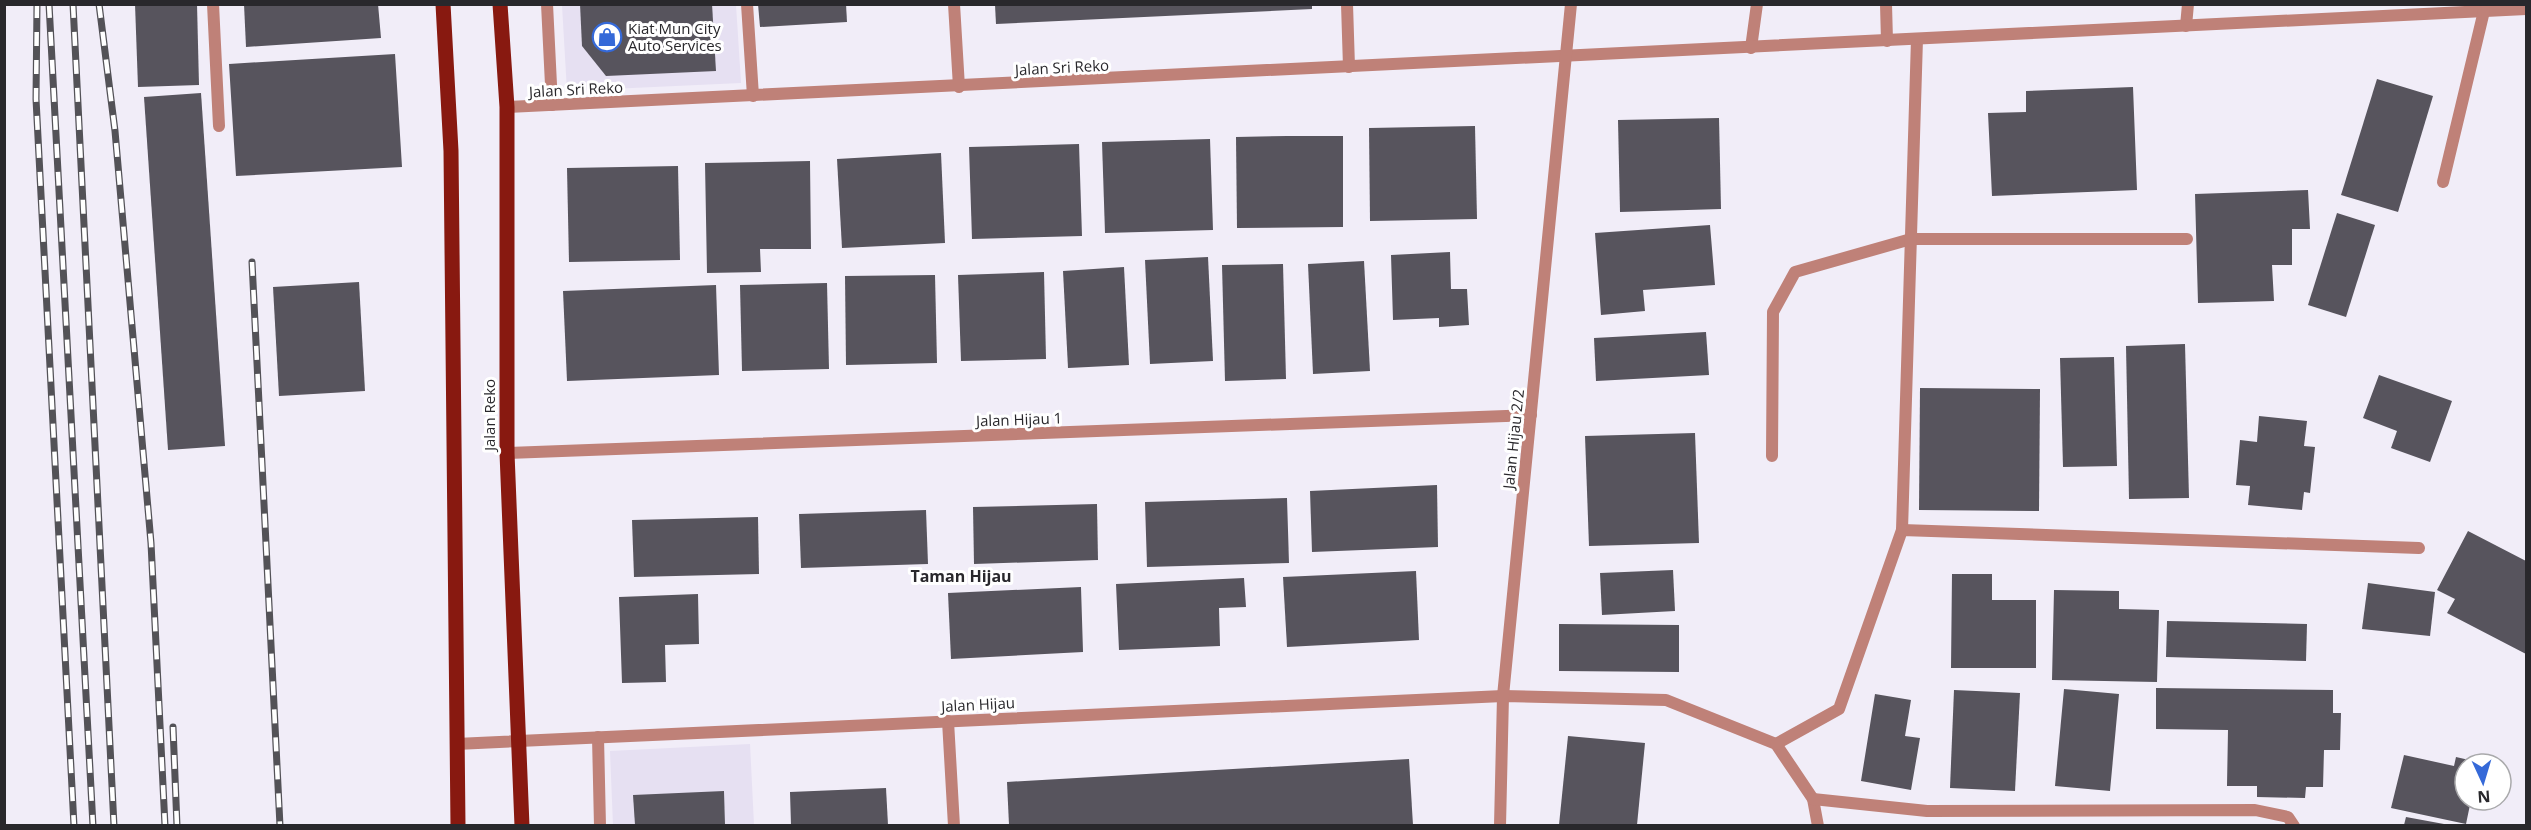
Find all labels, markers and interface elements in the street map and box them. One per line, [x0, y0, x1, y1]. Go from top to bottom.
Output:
place label: Kiat Mun City Auto Services [628, 18, 722, 55]
shop icon: Kiat Mun City Auto Services [591, 21, 623, 53]
street label: Jalan Sri Reko [1012, 55, 1110, 80]
street label: Jalan Sri Reko [526, 77, 624, 102]
street label: Jalan Reko [479, 379, 499, 453]
street label: Jalan Hijau 2/2 [1498, 388, 1528, 492]
street label: Jalan Hijau 1 [974, 408, 1062, 431]
district label: Taman Hijau [910, 565, 1012, 587]
street label: Jalan Hijau [939, 692, 1015, 716]
north arrow [2453, 752, 2513, 812]
text: N [2477, 786, 2491, 808]

